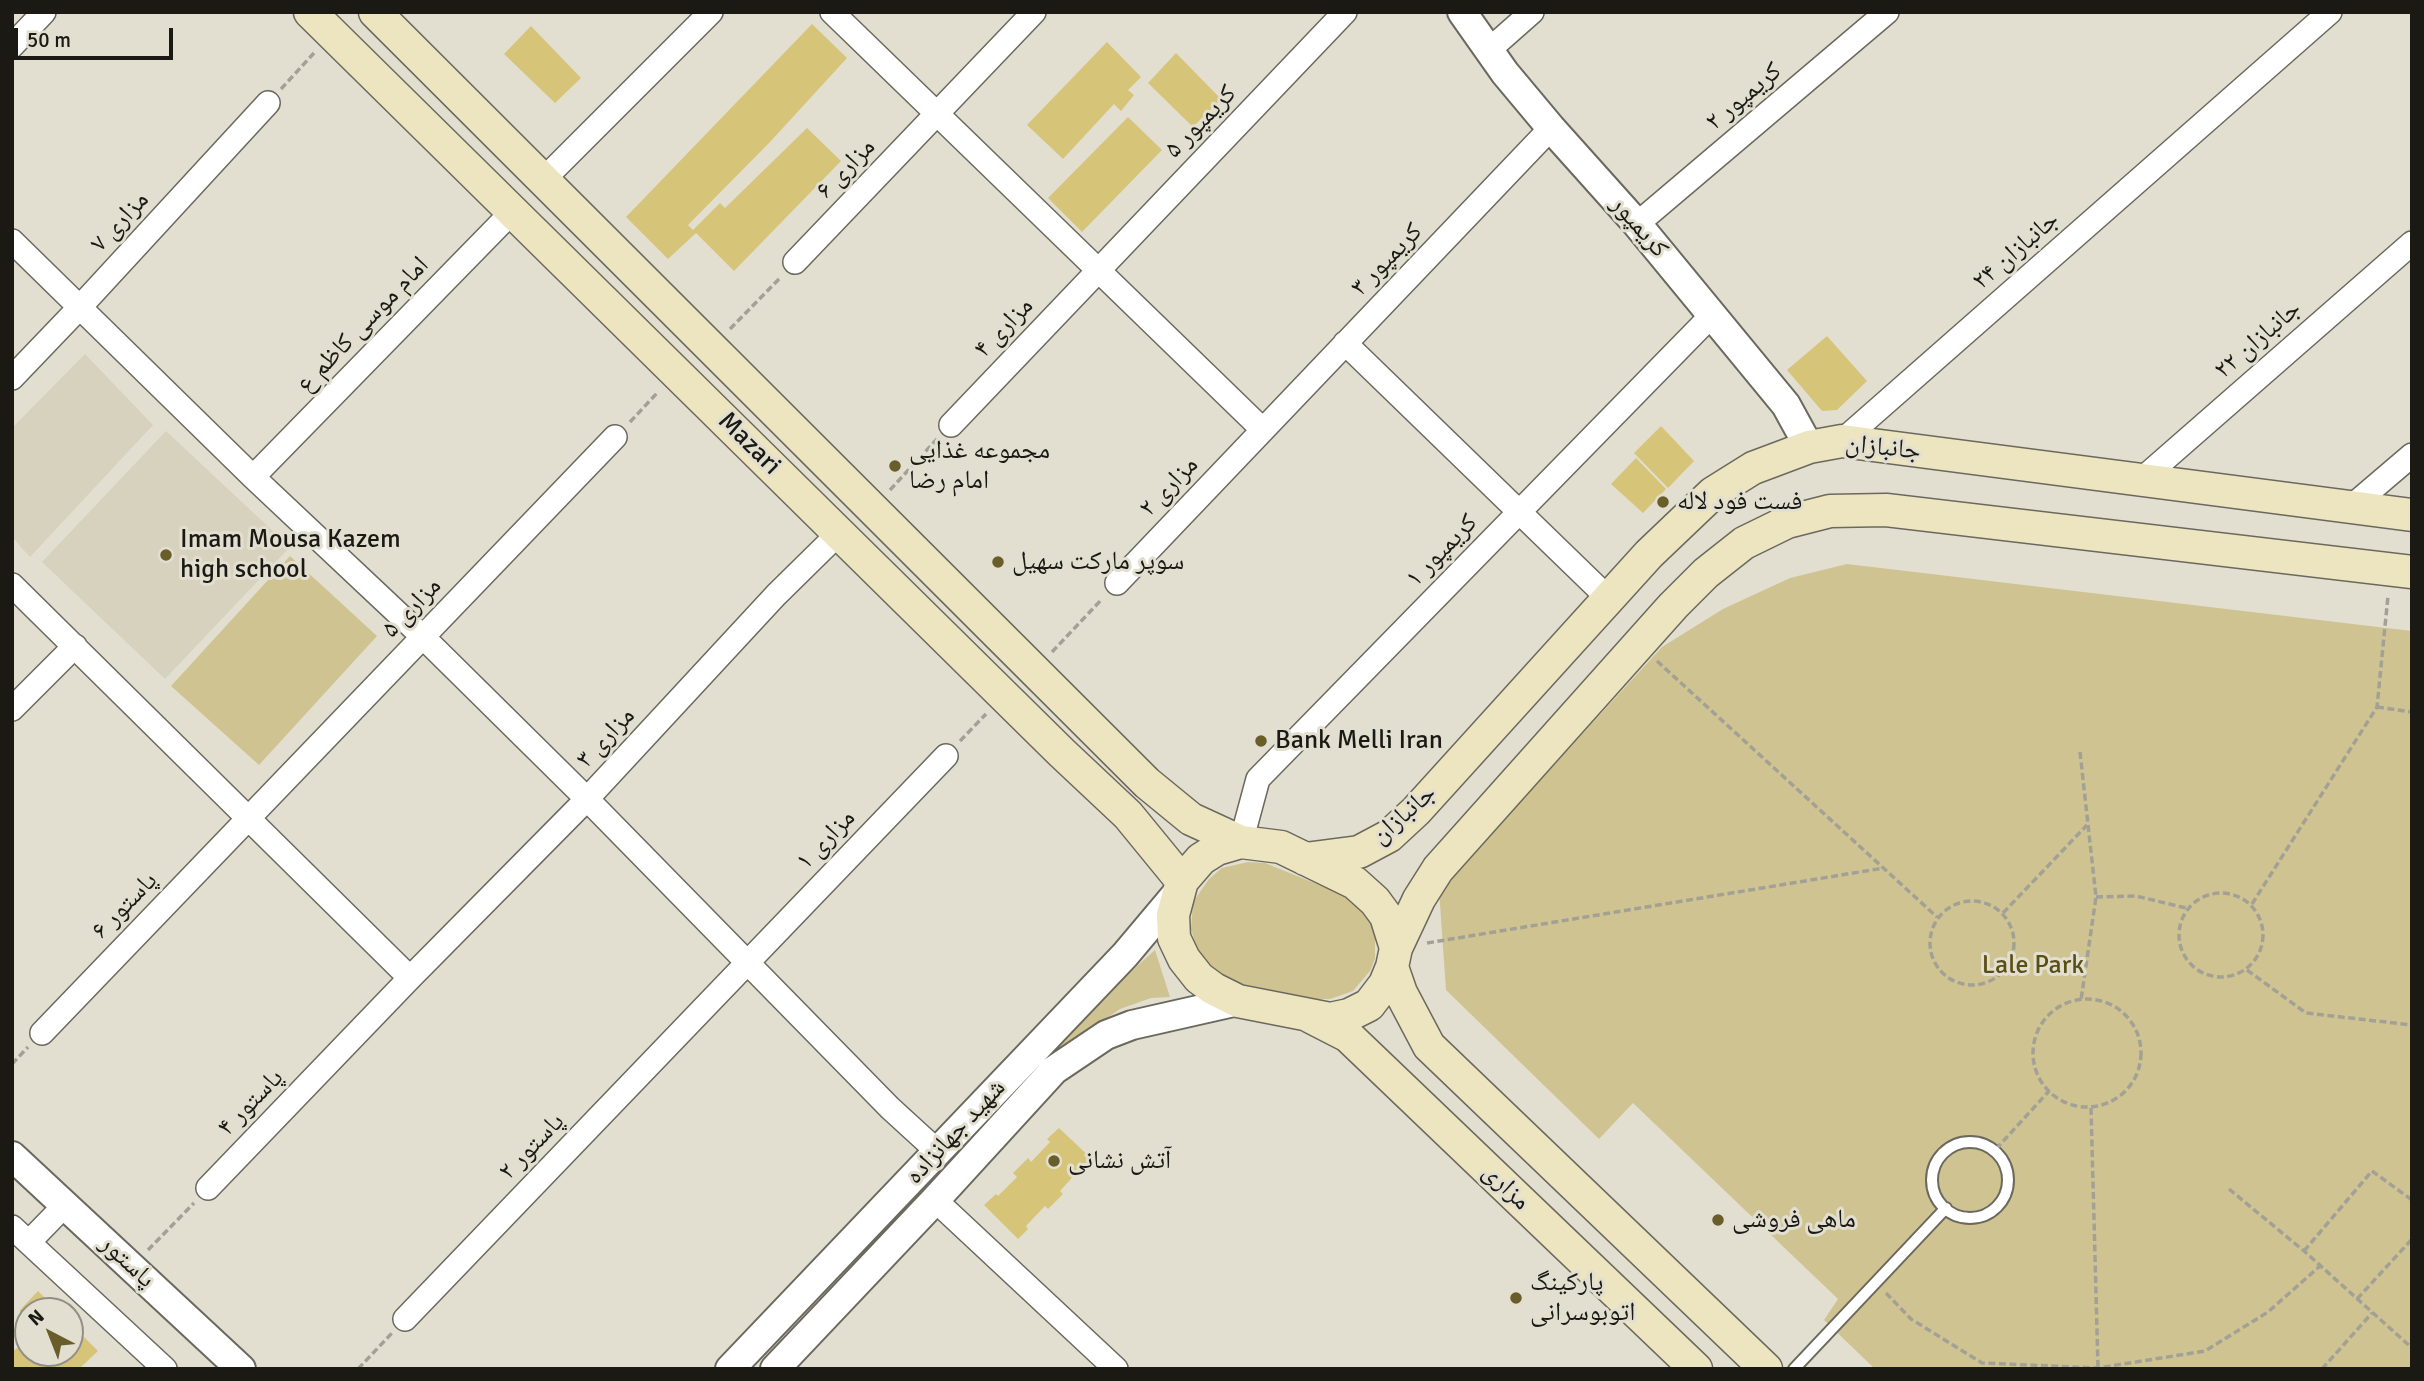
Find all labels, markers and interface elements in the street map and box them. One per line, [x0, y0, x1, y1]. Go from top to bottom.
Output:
scale bar [18, 14, 177, 58]
text: 50 m [27, 27, 71, 53]
street label: کریمپور ۲ [1700, 56, 1788, 138]
street label: کریمپور ۵ [1159, 79, 1243, 165]
street label: مزاری ۶ [810, 132, 882, 206]
street label: مزاری ۷ [84, 185, 156, 259]
street label: کریمپور [1603, 189, 1675, 265]
street label: جانبازان ۲۴ [1966, 205, 2066, 297]
street label: کریمپور ۳ [1345, 217, 1429, 303]
street label: امام موسی کاظم ع [290, 250, 436, 400]
street label: مزاری ۴ [968, 291, 1040, 365]
street label: جانبازان ۲۲ [2208, 294, 2308, 386]
street label: Mazari [711, 406, 787, 482]
street label: جانبازان [1844, 429, 1922, 467]
place label: مجموعه غذایی امام رضا [909, 435, 1050, 496]
street label: مزاری ۲ [1133, 450, 1205, 524]
marker: مجموعه غذایی امام رضا [887, 458, 903, 474]
place label: فست فود لاله [1677, 486, 1802, 518]
marker: فست فود لاله [1655, 494, 1671, 510]
street label: کریمپور ۱ [1400, 508, 1484, 594]
place label: Imam Mousa Kazem high school [180, 524, 401, 586]
place label: سوپر مارکت سهیل [1012, 546, 1184, 578]
marker: Imam Mousa Kazem high school [158, 547, 174, 563]
marker: سوپر مارکت سهیل [990, 554, 1006, 570]
street label: مزاری ۵ [376, 571, 448, 645]
street label: مزاری ۳ [570, 701, 642, 775]
place label: Bank Melli Iran [1275, 725, 1443, 757]
marker: Bank Melli Iran [1253, 733, 1269, 749]
street label: جانبازان [1365, 778, 1443, 852]
street label: مزاری ۱ [790, 803, 862, 877]
street label: پاستور ۶ [85, 866, 165, 946]
park label: Lale Park [1982, 950, 2084, 982]
street label: پاستور ۴ [211, 1063, 291, 1143]
street label: شهید جهانزاده [899, 1073, 1013, 1191]
street label: پاستور ۲ [492, 1107, 572, 1187]
place label: آتش نشانی [1068, 1145, 1171, 1177]
marker: آتش نشانی [1046, 1153, 1062, 1169]
street label: مزاری [1476, 1157, 1536, 1217]
place label: ماهی فروشی [1732, 1204, 1856, 1236]
marker: ماهی فروشی [1710, 1212, 1726, 1228]
street label: پاستور [93, 1229, 161, 1295]
place label: پارکینگ اتوبوسرانی [1530, 1267, 1635, 1328]
marker: پارکینگ اتوبوسرانی [1508, 1290, 1524, 1306]
north arrow [14, 1297, 84, 1367]
text: N [23, 1305, 49, 1331]

